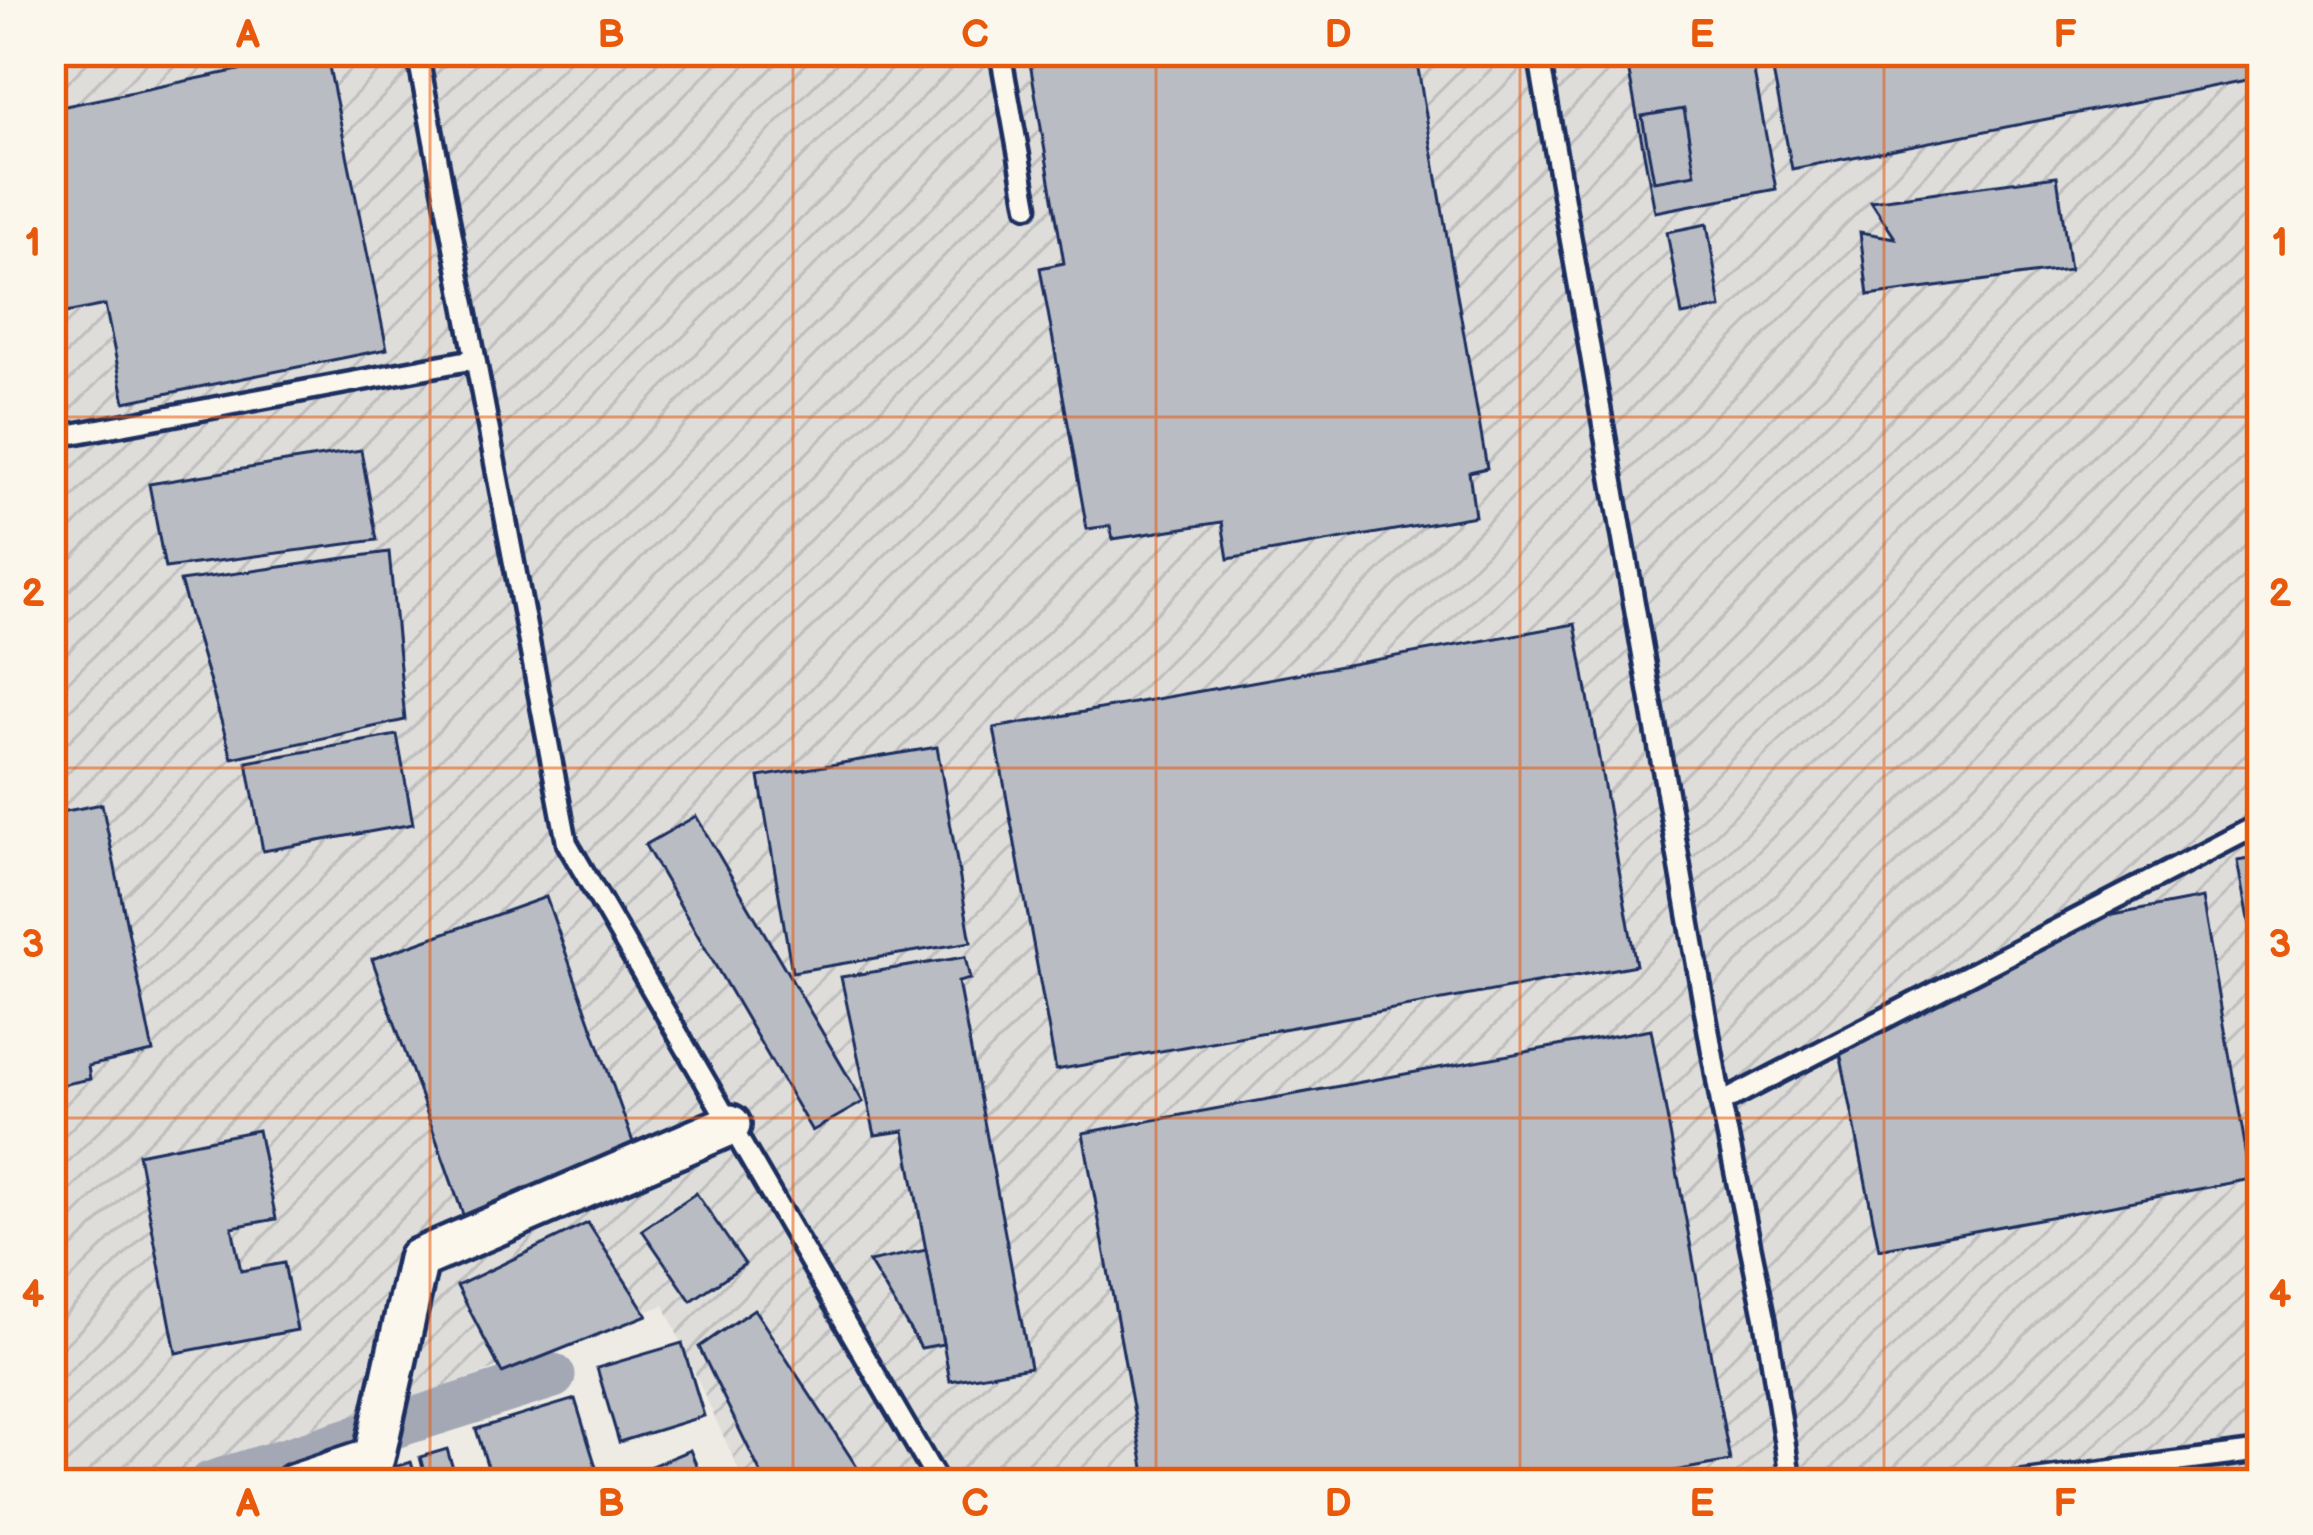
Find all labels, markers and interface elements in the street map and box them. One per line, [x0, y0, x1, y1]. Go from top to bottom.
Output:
text: A [235, 12, 260, 59]
text: B [597, 12, 625, 59]
text: C [961, 12, 989, 59]
text: D [1324, 12, 1352, 59]
text: E [1689, 12, 1715, 59]
text: F [2053, 12, 2077, 59]
text: 1 [25, 220, 41, 267]
text: 1 [2272, 220, 2288, 267]
text: 2 [21, 571, 45, 618]
text: 2 [2268, 571, 2292, 618]
text: 3 [22, 922, 44, 969]
text: 3 [2269, 922, 2291, 969]
text: 4 [22, 1272, 45, 1319]
text: 4 [2269, 1272, 2292, 1319]
text: A [235, 1481, 260, 1528]
text: B [597, 1481, 625, 1528]
text: C [961, 1481, 989, 1528]
text: D [1324, 1481, 1352, 1528]
text: E [1689, 1481, 1715, 1528]
text: F [2053, 1481, 2077, 1528]

